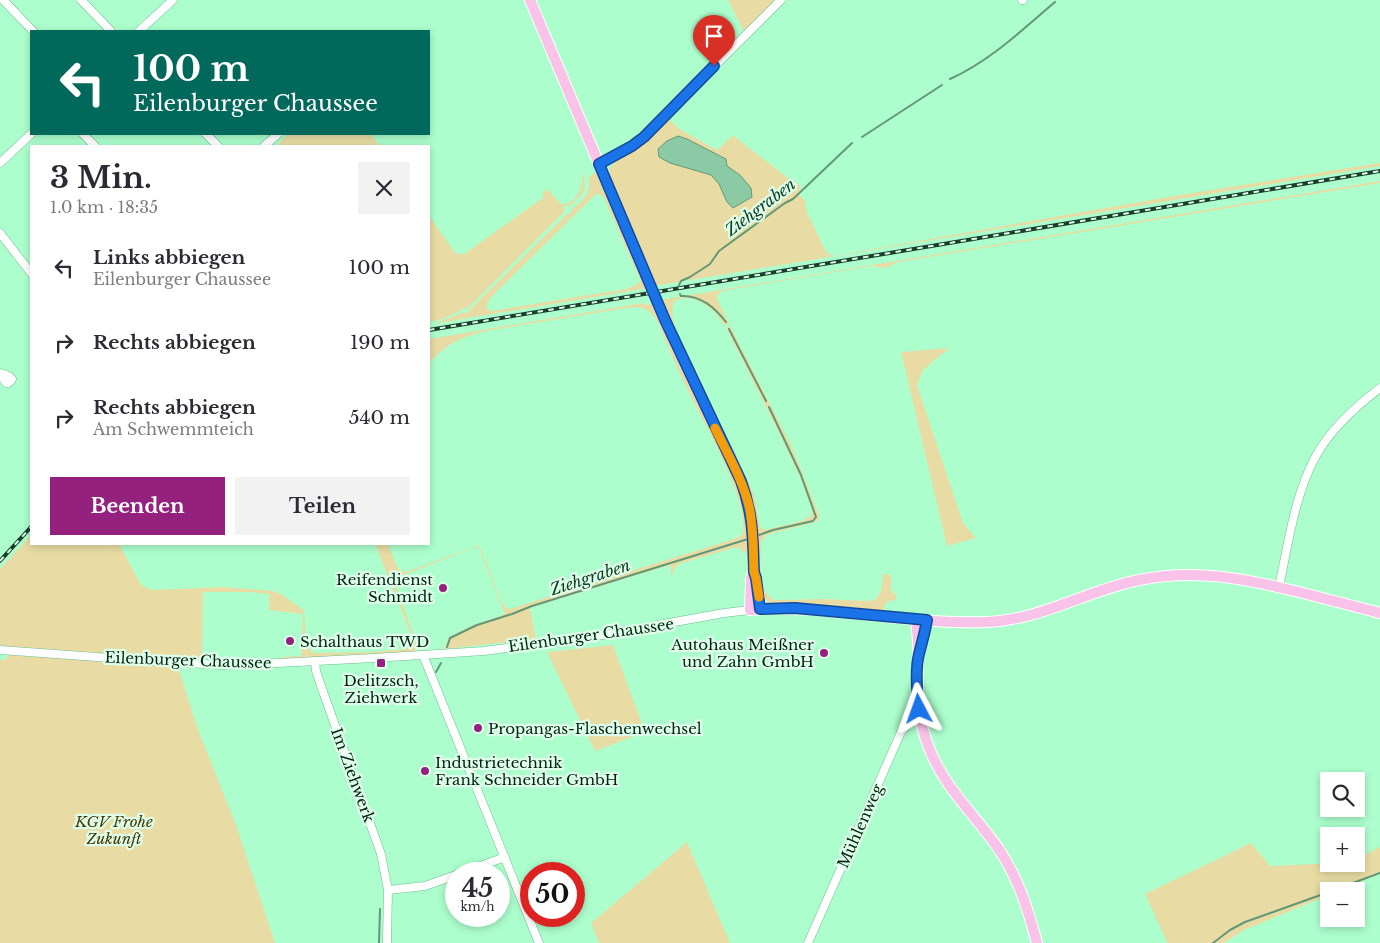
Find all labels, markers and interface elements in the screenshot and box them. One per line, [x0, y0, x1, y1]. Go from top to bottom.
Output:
pin [693, 15, 735, 66]
icon: arrive [700, 22, 728, 50]
text: 100 m [133, 47, 249, 90]
icon: left [50, 50, 115, 115]
text: Eilenburger Chaussee [133, 90, 378, 117]
text: 3 Min. [50, 159, 152, 196]
button: close [358, 162, 410, 214]
water label: Ziehgraben [720, 174, 799, 241]
text: 1.0 km · 18:35 [50, 197, 158, 217]
text: Links abbiegen [93, 246, 245, 269]
icon: left [50, 254, 78, 282]
text: 100 m [349, 256, 410, 279]
text: Eilenburger Chaussee [93, 269, 271, 289]
icon: right [50, 329, 78, 357]
text: Rechts abbiegen [93, 331, 256, 354]
text: 190 m [350, 331, 410, 354]
text: Rechts abbiegen [93, 396, 256, 419]
icon: right [50, 404, 78, 432]
text: 540 m [349, 406, 410, 429]
text: Am Schwemmteich [93, 419, 254, 439]
button: Beenden [50, 477, 225, 535]
button: Teilen [235, 477, 410, 535]
water label: Ziehgraben [546, 555, 633, 600]
place label: Reifendienst Schmidt [336, 570, 433, 606]
marker: Reifendienst Schmidt [437, 582, 449, 594]
street label: Eilenburger Chaussee [507, 614, 675, 656]
place label: Schalthaus TWD [300, 632, 429, 651]
marker: Schalthaus TWD [284, 635, 296, 647]
place label: Autohaus Meißner und Zahn GmbH [670, 635, 815, 671]
marker: Autohaus Meißner und Zahn GmbH [818, 647, 830, 659]
street label: Eilenburger Chaussee [104, 648, 272, 672]
marker: Delitzsch, Ziehwerk [375, 657, 387, 669]
place label: Delitzsch, Ziehwerk [343, 671, 419, 707]
position arrow [892, 682, 944, 734]
place label: Propangas-Flaschenwechsel [488, 719, 702, 738]
marker: Propangas-Flaschenwechsel [472, 722, 484, 734]
street label: Im Ziehwerk [327, 725, 379, 826]
place label: Industrietechnik Frank Schneider GmbH [435, 753, 619, 789]
marker: Industrietechnik Frank Schneider GmbH [419, 765, 431, 777]
map controls [1320, 772, 1365, 927]
button: search [1320, 772, 1365, 817]
street label: Mühlenweg [833, 780, 887, 871]
park label: KGV Frohe Zukunft [74, 812, 153, 848]
button: + [1320, 827, 1365, 872]
speed limit sign: 50 [520, 862, 585, 927]
text: 45 [462, 873, 493, 904]
button: − [1320, 882, 1365, 927]
text: km/h [460, 899, 495, 914]

